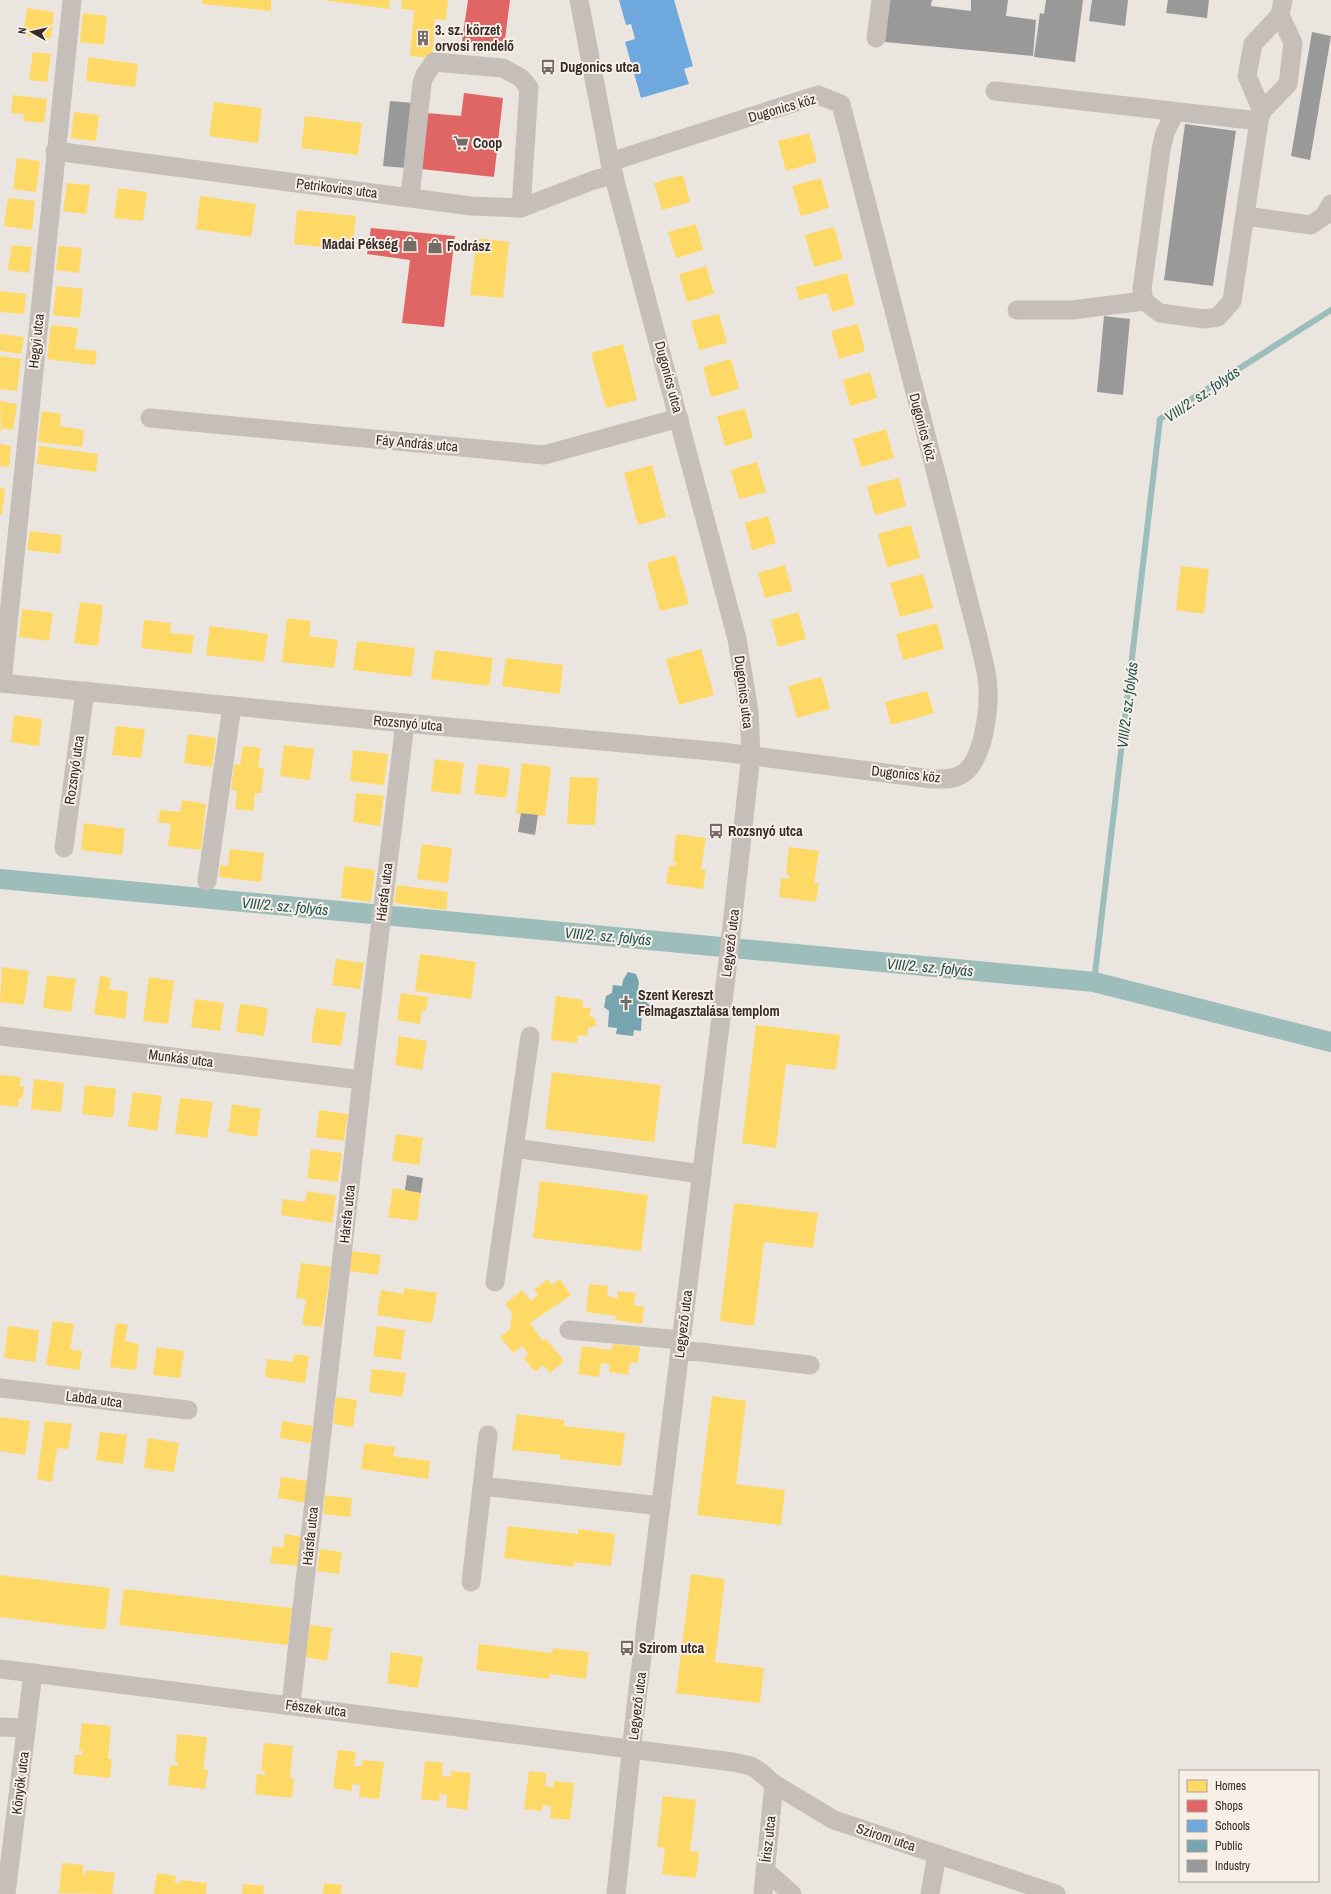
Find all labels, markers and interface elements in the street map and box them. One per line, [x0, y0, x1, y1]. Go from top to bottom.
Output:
north arrow [12, 12, 52, 52]
place label: 3. sz. körzet orvosi rendelő [435, 21, 514, 55]
text: N [15, 26, 29, 35]
building icon: 3. sz. körzet orvosi rendelő [414, 29, 432, 47]
bus stop icon: Dugonics utca [539, 58, 557, 76]
place label: Dugonics utca [560, 58, 640, 76]
street label: Dugonics köz [746, 90, 818, 126]
supermarket icon: Coop [452, 134, 470, 152]
place label: Coop [473, 134, 502, 152]
street label: Petrikovics utca [295, 174, 379, 202]
place label: Madai Pékség [322, 235, 398, 253]
shop icon: Madai Pékség [401, 235, 419, 253]
shop icon: Fodrász [426, 237, 444, 255]
place label: Fodrász [447, 237, 491, 255]
street label: Hegyi utca [24, 312, 48, 369]
street label: Dugonics utca [651, 339, 687, 415]
water label: VIII/2. sz. folyás [1160, 361, 1244, 427]
street label: Dugonics köz [905, 391, 941, 463]
street label: Fáy András utca [375, 430, 459, 456]
street label: Dugonics utca [731, 654, 757, 730]
water label: VIII/2. sz. folyás [1111, 661, 1143, 749]
street label: Rozsnyó utca [373, 711, 444, 735]
street label: Rozsnyó utca [60, 734, 88, 806]
street label: Dugonics köz [870, 761, 942, 787]
bus stop icon: Rozsnyó utca [707, 822, 725, 840]
place label: Rozsnyó utca [728, 822, 803, 840]
street label: Hársfa utca [371, 861, 397, 922]
water label: VIII/2. sz. folyás [241, 892, 329, 920]
street label: Legyező utca [717, 907, 743, 978]
water label: VIII/2. sz. folyás [564, 922, 652, 950]
water label: VIII/2. sz. folyás [886, 953, 974, 981]
place label: Szent Kereszt Felmagasztalása templom [638, 986, 780, 1020]
church icon: Szent Kereszt Felmagasztalása templom [617, 994, 635, 1012]
street label: Munkás utca [148, 1045, 215, 1071]
street label: Hársfa utca [335, 1183, 359, 1244]
street label: Legyező utca [670, 1288, 696, 1359]
street label: Labda utca [65, 1387, 124, 1411]
street label: Hársfa utca [298, 1505, 322, 1566]
bus stop icon: Szirom utca [618, 1639, 636, 1657]
place label: Szirom utca [639, 1639, 705, 1657]
street label: Legyező utca [624, 1670, 650, 1741]
street label: Fészek utca [284, 1695, 348, 1721]
street label: Könyök utca [7, 1750, 33, 1815]
legend [1179, 1770, 1319, 1882]
text: Homes [1215, 1778, 1246, 1794]
text: Shops [1215, 1798, 1243, 1814]
street label: Írisz utca [757, 1814, 779, 1863]
text: Schools [1215, 1818, 1250, 1834]
street label: Szirom utca [854, 1819, 918, 1855]
text: Public [1215, 1838, 1242, 1854]
text: Industry [1215, 1858, 1250, 1874]

